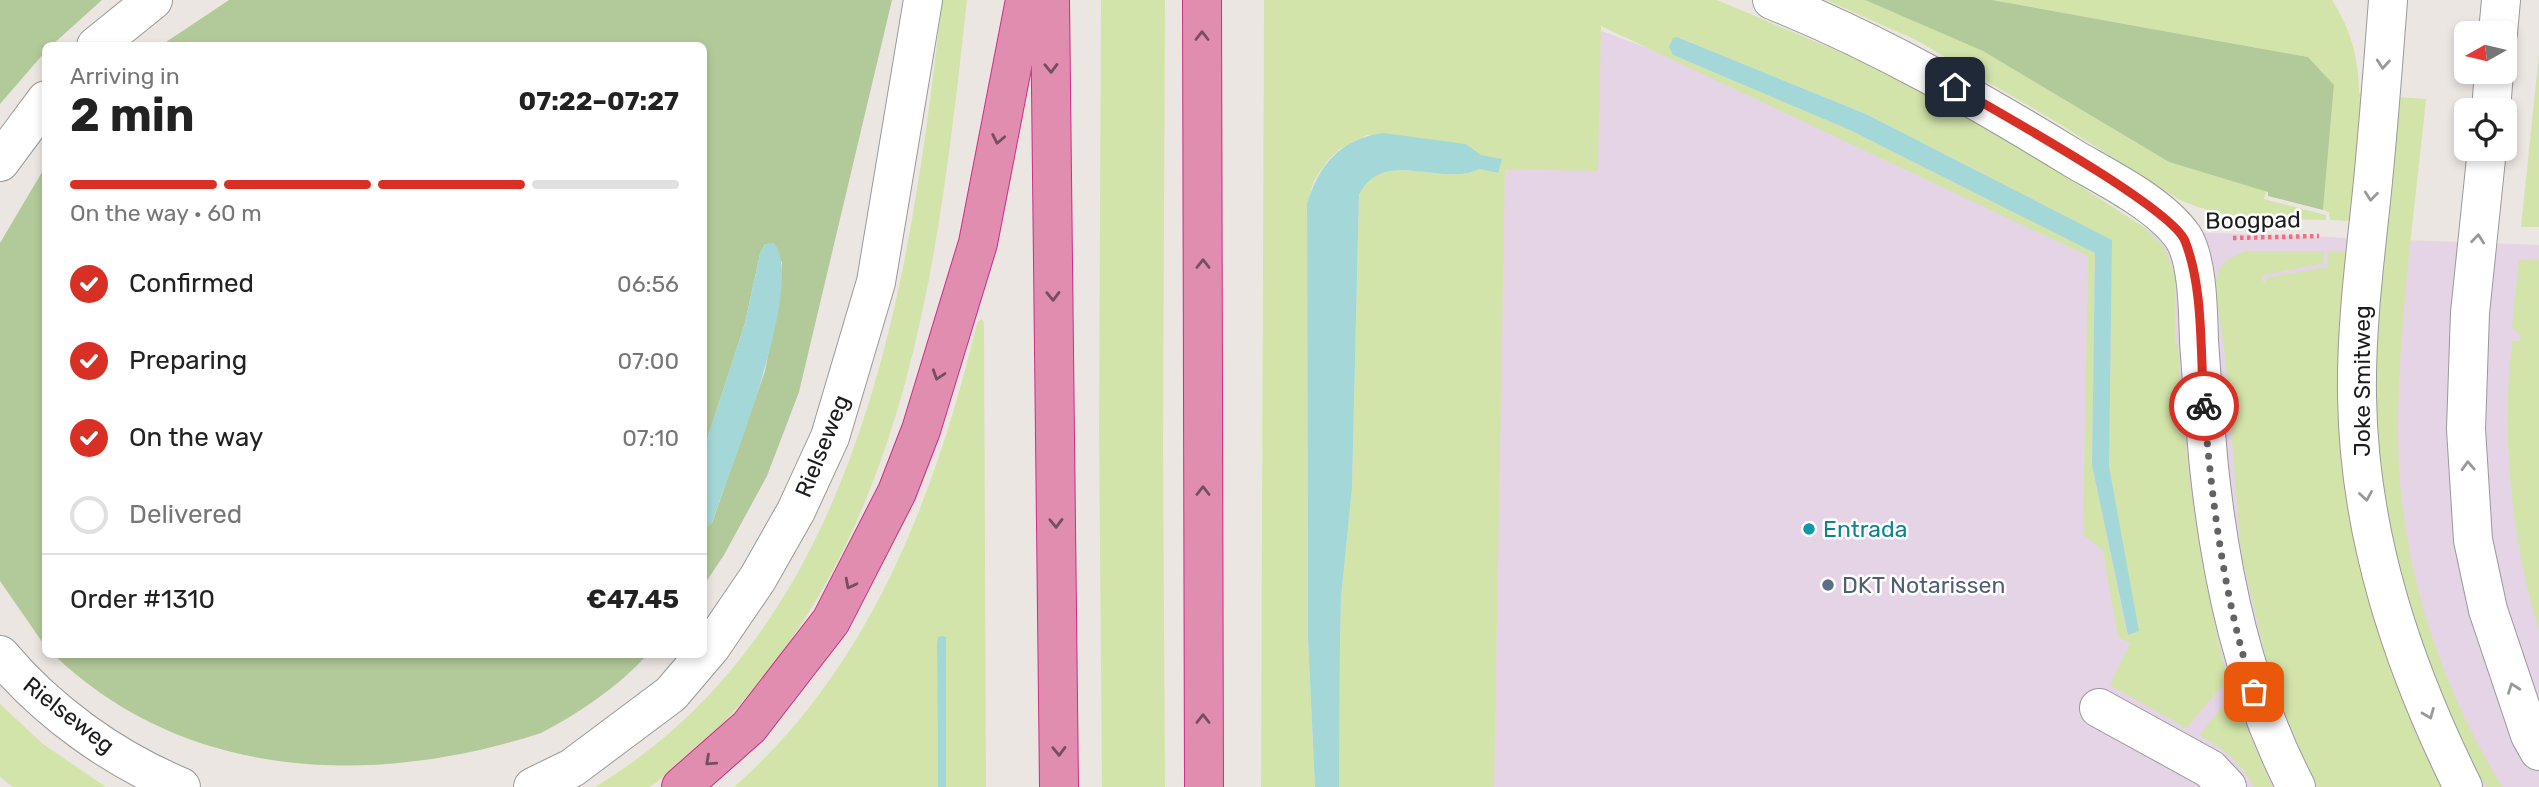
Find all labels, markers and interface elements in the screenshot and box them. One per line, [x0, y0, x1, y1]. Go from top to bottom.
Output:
north arrow [2454, 21, 2516, 84]
map controls [2454, 21, 2517, 161]
one-way arrow [1194, 31, 1210, 41]
pin [1925, 57, 1985, 117]
one-way arrow [2376, 59, 2391, 70]
text: Arriving in [70, 62, 180, 90]
one-way arrow [1043, 63, 1059, 74]
icon: home [1936, 68, 1974, 106]
text: 07:22–07:27 [519, 86, 679, 117]
text: 2 min [70, 88, 195, 143]
button: locate [2454, 98, 2517, 161]
one-way arrow [992, 133, 1007, 145]
one-way arrow [2364, 190, 2379, 202]
text: On the way · 60 m [70, 199, 262, 227]
street label: Boogpad [2205, 205, 2301, 235]
one-way arrow [2470, 233, 2485, 245]
one-way arrow [1195, 258, 1211, 269]
icon: check [70, 265, 108, 303]
text: Confirmed [129, 268, 254, 299]
text: 06:56 [617, 270, 679, 298]
one-way arrow [1045, 291, 1061, 301]
street label: Joke Smitweg [2348, 305, 2376, 457]
icon: check [70, 342, 108, 380]
text: Preparing [129, 345, 247, 376]
text: 07:00 [617, 347, 679, 375]
one-way arrow [932, 369, 947, 381]
courier [2169, 371, 2239, 441]
icon: bike [2185, 387, 2223, 425]
street label: Rielseweg [789, 391, 855, 501]
icon: check [70, 419, 108, 457]
text: On the way [129, 422, 263, 453]
text: 07:10 [622, 424, 679, 452]
one-way arrow [2461, 460, 2476, 471]
one-way arrow [1195, 486, 1211, 496]
one-way arrow [2358, 490, 2373, 502]
text: Delivered [129, 499, 242, 530]
place label: Entrada [1823, 515, 1907, 543]
one-way arrow [1048, 518, 1064, 529]
marker: Entrada [1801, 521, 1817, 537]
place label: DKT Notarissen [1842, 571, 2005, 599]
one-way arrow [845, 577, 858, 589]
marker: DKT Notarissen [1820, 577, 1836, 593]
text: Order #1310 [70, 584, 215, 615]
text: €47.45 [586, 584, 679, 615]
pin [2224, 662, 2284, 722]
street label: Rielseweg [18, 671, 120, 759]
icon: bag [2235, 673, 2273, 711]
one-way arrow [2508, 682, 2522, 694]
one-way arrow [2420, 707, 2434, 719]
one-way arrow [1195, 713, 1211, 724]
one-way arrow [1051, 745, 1066, 756]
one-way arrow [705, 753, 718, 766]

